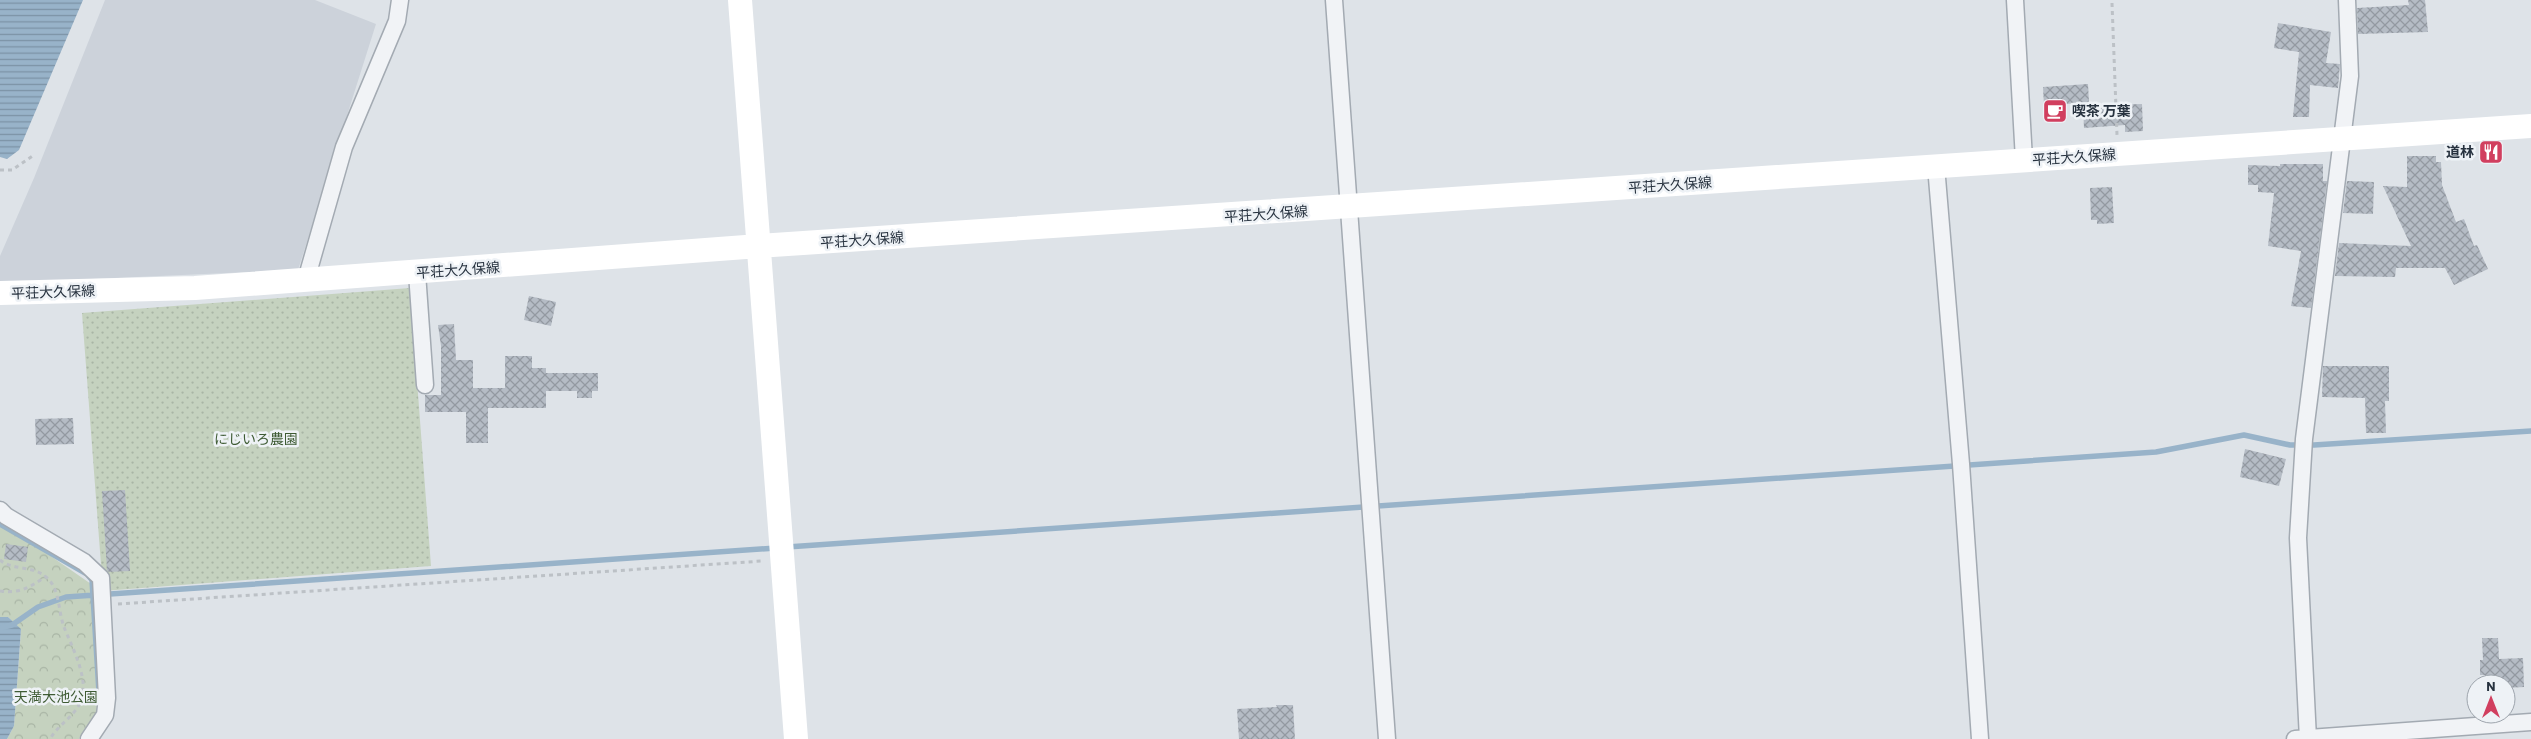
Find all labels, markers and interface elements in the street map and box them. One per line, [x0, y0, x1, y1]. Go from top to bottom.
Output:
cafe icon: 喫茶 万葉 [2042, 98, 2068, 124]
place label: 喫茶 万葉 [2072, 102, 2131, 119]
restaurant icon: 道林 [2478, 139, 2504, 165]
place label: 道林 [2446, 143, 2474, 160]
street label: 平荘大久保線 [2031, 145, 2116, 168]
street label: 平荘大久保線 [1627, 173, 1712, 196]
street label: 平荘大久保線 [1223, 202, 1308, 225]
street label: 平荘大久保線 [819, 228, 904, 251]
street label: 平荘大久保線 [415, 258, 500, 281]
street label: 平荘大久保線 [11, 282, 95, 301]
park label: にじいろ農園 [214, 430, 298, 447]
north arrow [2466, 674, 2516, 724]
text: N [2486, 677, 2496, 694]
park label: 天満大池公園 [14, 688, 98, 705]

